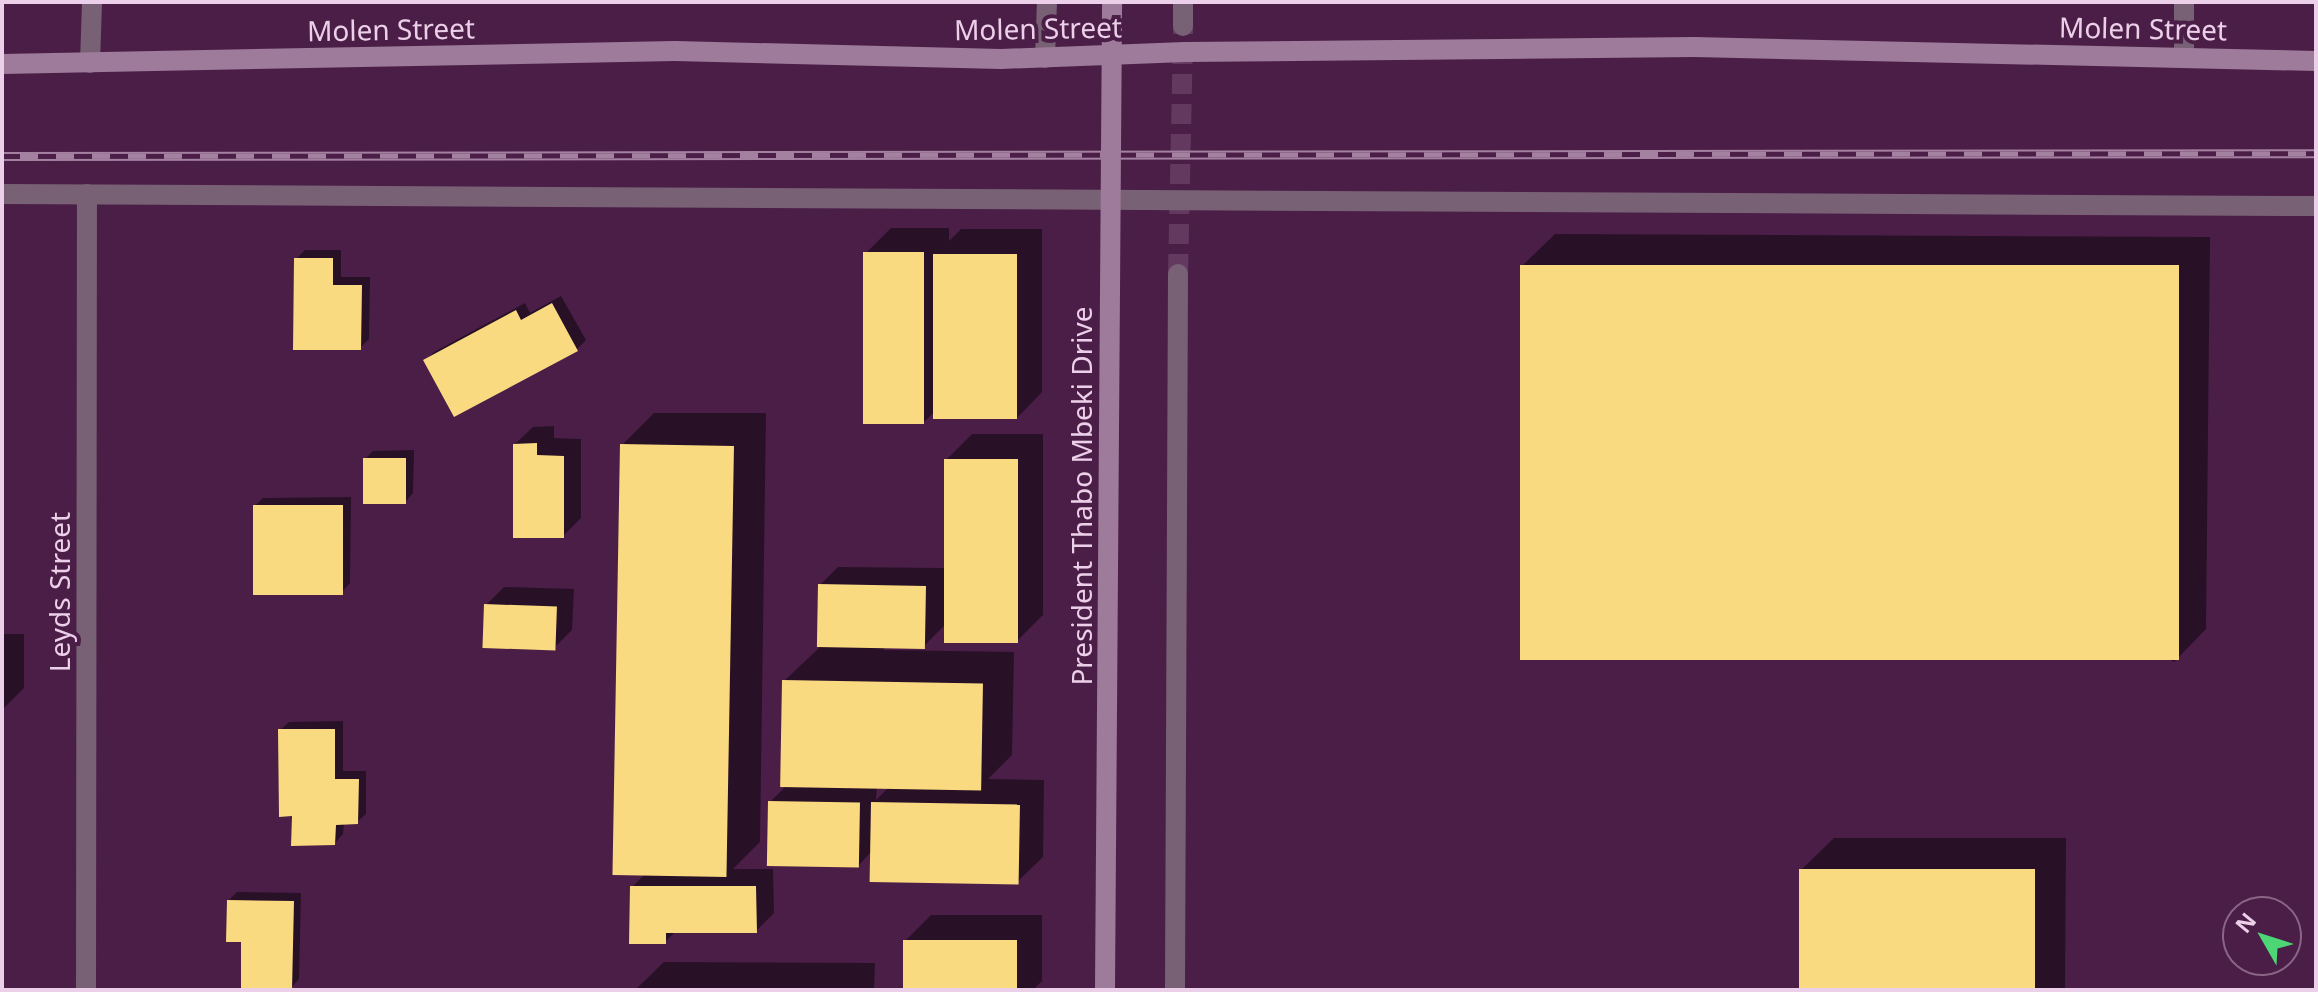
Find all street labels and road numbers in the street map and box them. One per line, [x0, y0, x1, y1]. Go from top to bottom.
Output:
street label: Molen Street [954, 10, 1122, 46]
street label: Molen Street [2059, 10, 2227, 46]
street label: Molen Street [307, 11, 475, 47]
street label: President Thabo Mbeki Drive [1064, 306, 1098, 686]
street label: Leyds Street [42, 512, 76, 672]

